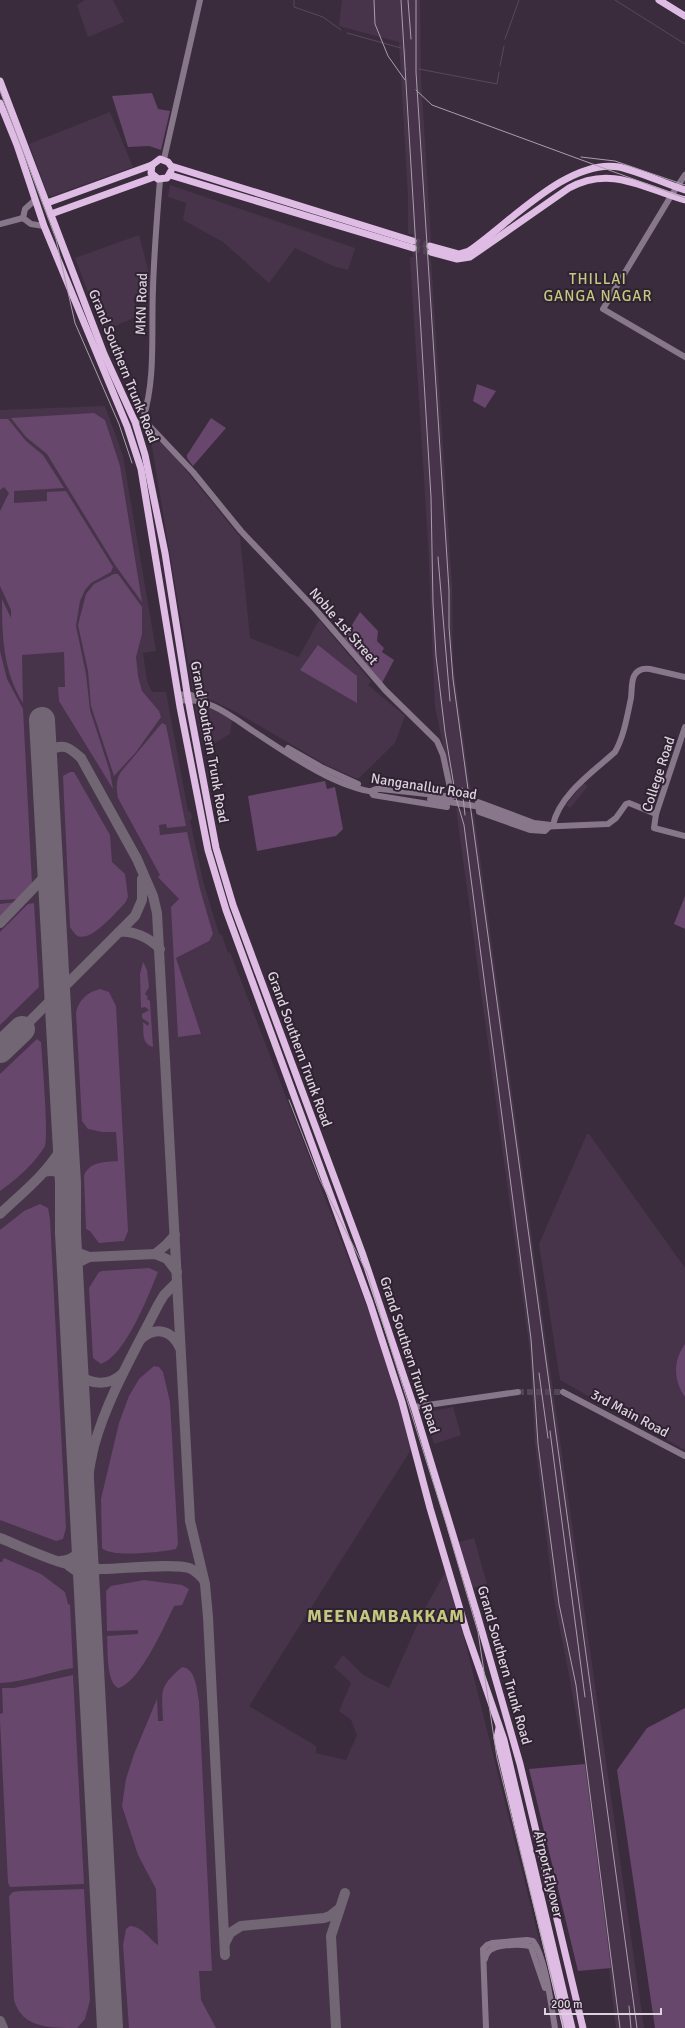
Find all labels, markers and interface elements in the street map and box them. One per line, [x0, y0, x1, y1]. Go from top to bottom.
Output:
district label: THILLAI GANGA NAGAR [543, 270, 653, 305]
street label: MKN Road [132, 273, 151, 335]
street label: Grand Southern Trunk Road [85, 287, 162, 445]
street label: Noble 1st Street [306, 584, 382, 668]
street label: Grand Southern Trunk Road [187, 660, 232, 824]
street label: College Road [638, 734, 679, 814]
street label: Nanganallur Road [370, 770, 478, 803]
street label: Grand Southern Trunk Road [263, 969, 336, 1129]
street label: Grand Southern Trunk Road [376, 1274, 443, 1436]
street label: 3rd Main Road [588, 1386, 672, 1441]
street label: Grand Southern Trunk Road [474, 1584, 535, 1746]
district label: MEENAMBAKKAM [307, 1605, 465, 1627]
street label: Airport Flyover [530, 1829, 567, 1920]
scale bar [545, 1990, 661, 2016]
text: 200 m [551, 1997, 583, 2012]

